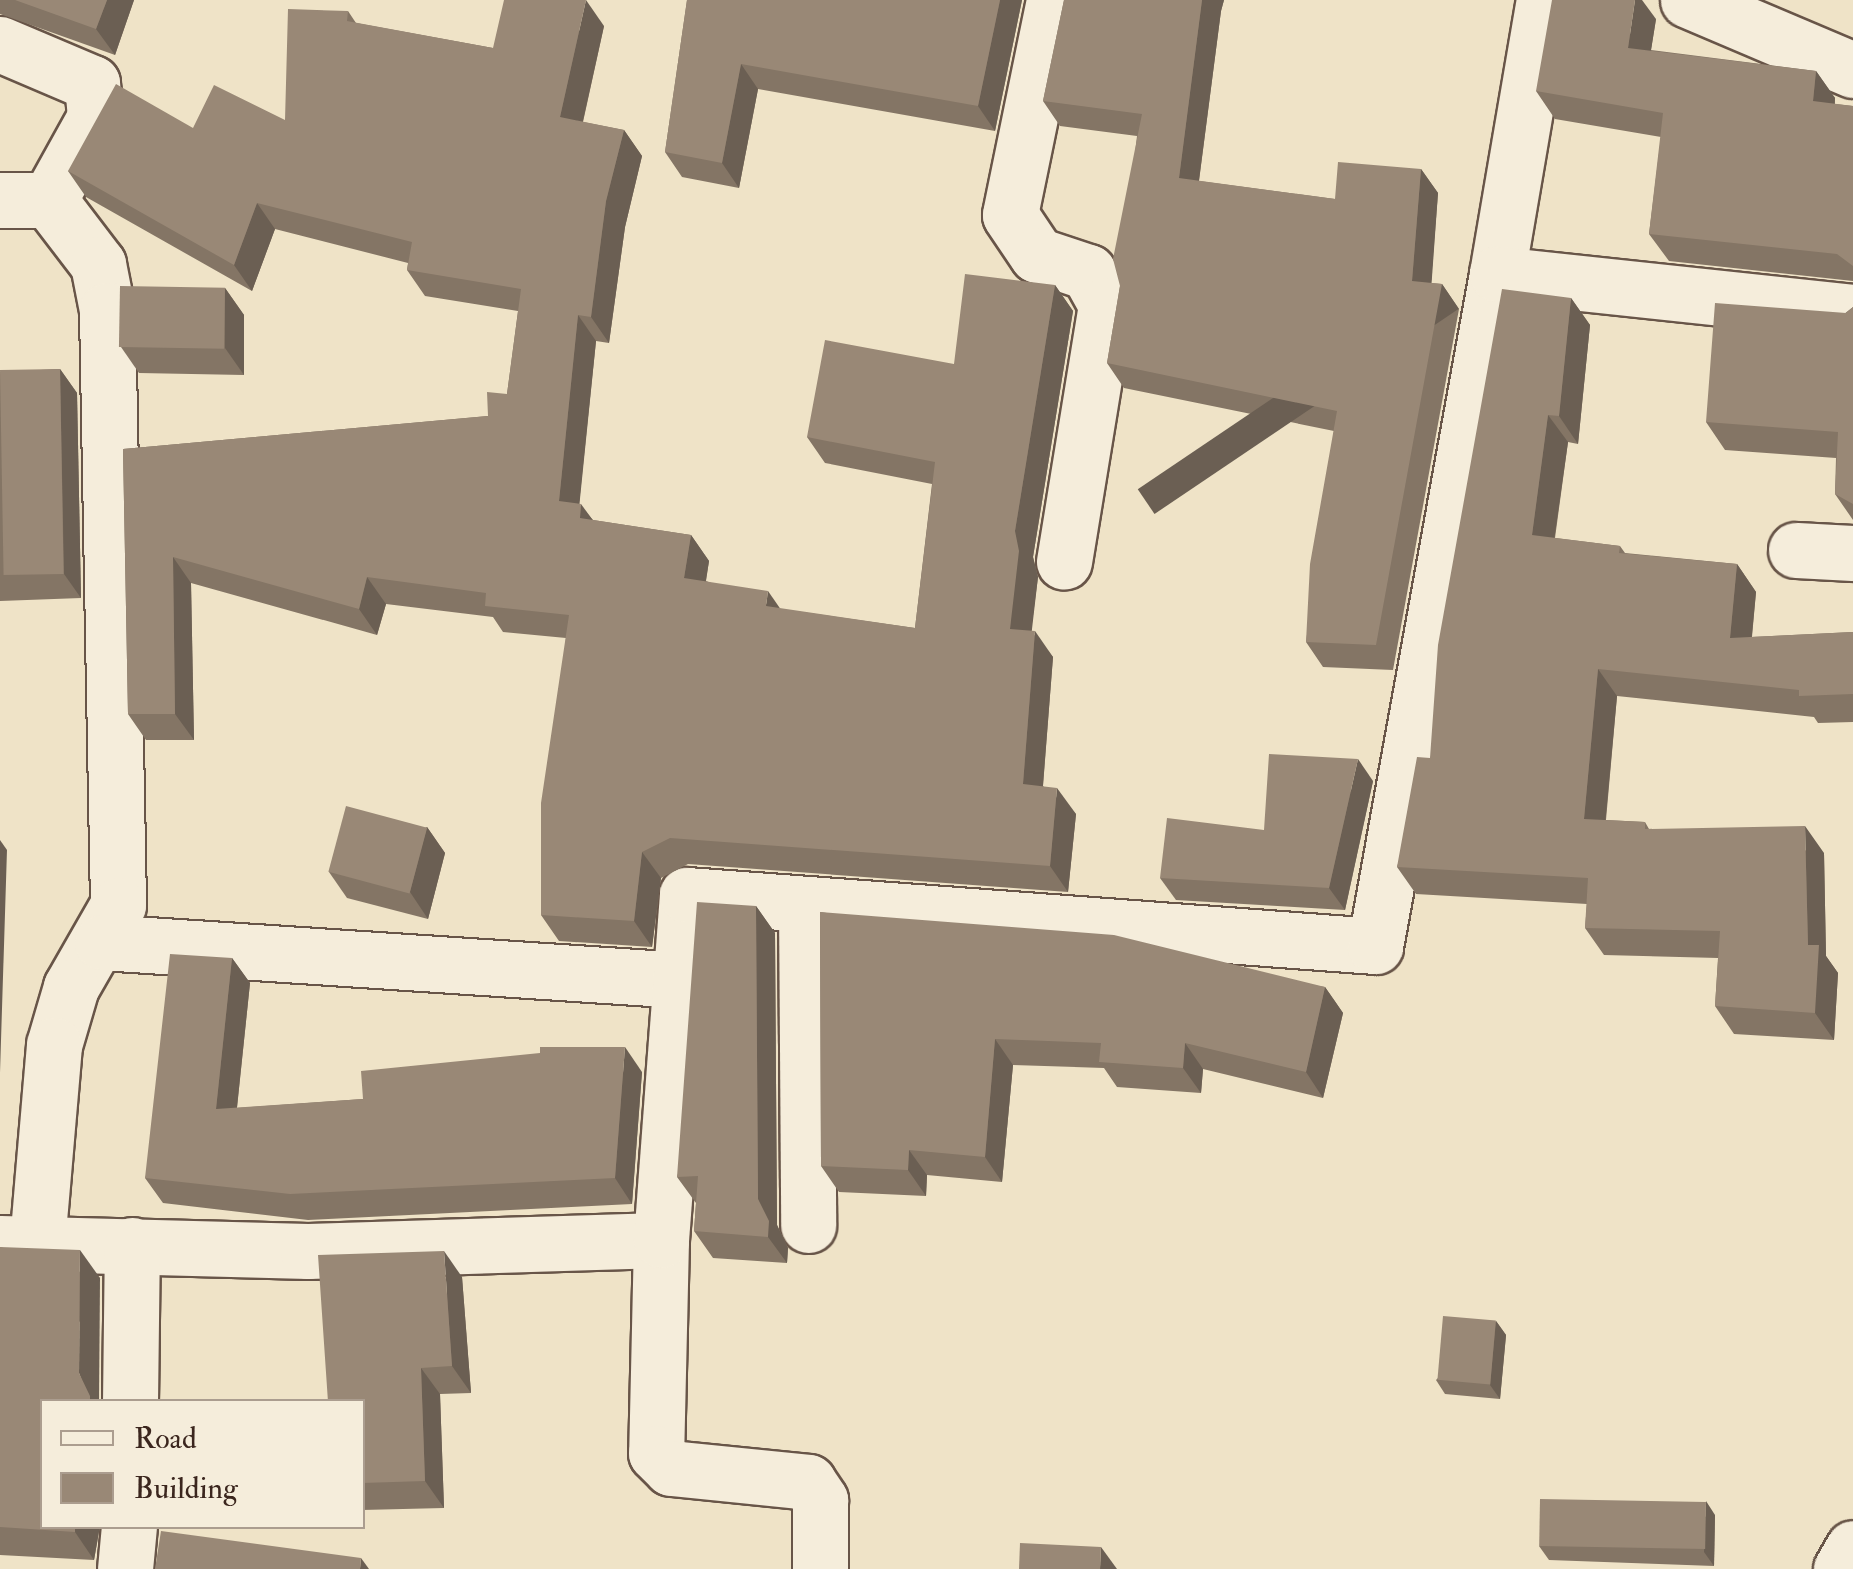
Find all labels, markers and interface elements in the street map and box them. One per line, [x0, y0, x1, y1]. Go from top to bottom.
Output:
legend [40, 1399, 365, 1529]
text: Road [134, 1420, 197, 1457]
text: Building [134, 1470, 238, 1507]

